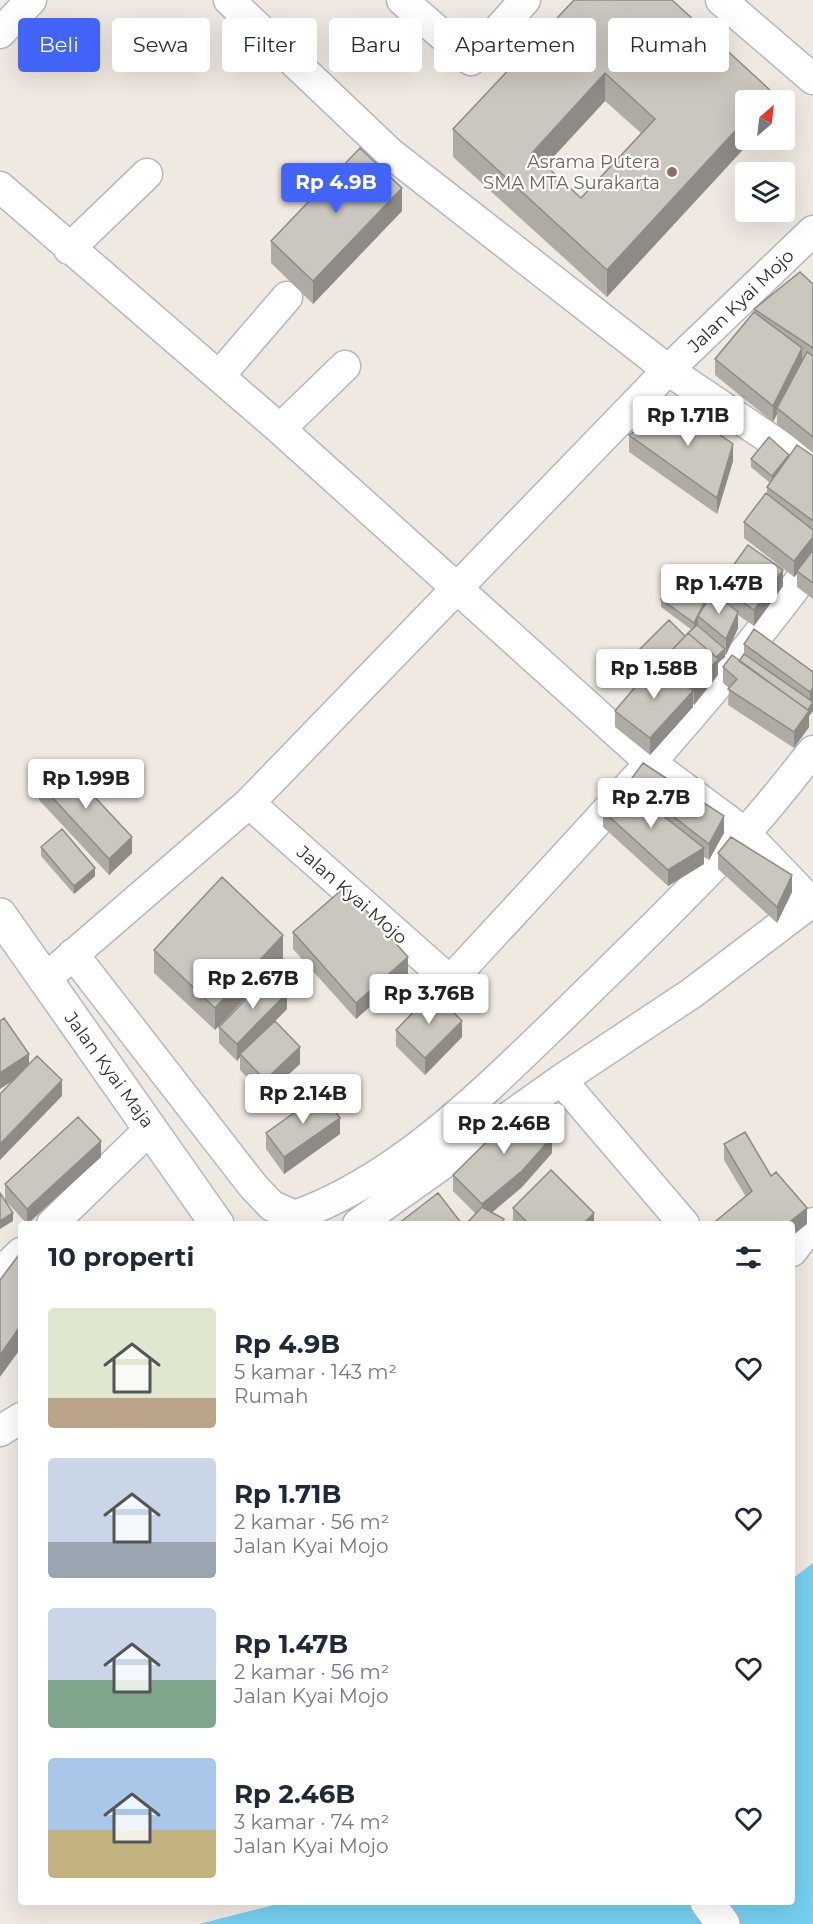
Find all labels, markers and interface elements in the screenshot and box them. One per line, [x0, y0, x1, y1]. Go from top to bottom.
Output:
chip: Beli [18, 18, 100, 72]
chip: Sewa [112, 18, 210, 72]
chip: Filter [222, 18, 317, 72]
chip: Baru [329, 18, 422, 72]
chip: Apartemen [434, 18, 596, 72]
chip: Rumah [608, 18, 729, 72]
north arrow [735, 90, 795, 150]
map controls [735, 90, 795, 222]
place label: Asrama Putera SMA MTA Surakarta [483, 151, 660, 194]
button: layers [735, 162, 795, 222]
pin: Rp 4.9B [281, 163, 391, 214]
marker: Asrama Putera SMA MTA Surakarta [665, 165, 679, 179]
text: Rp 4.9B [295, 170, 377, 194]
street label: Jalan Kyai Mojo [683, 245, 799, 358]
pin: Rp 1.71B [626, 396, 750, 447]
text: Rp 1.71B [647, 403, 729, 427]
pin: Rp 1.47B [657, 564, 781, 615]
text: Rp 1.47B [675, 571, 763, 595]
pin: Rp 1.58B [592, 649, 716, 700]
text: Rp 1.58B [610, 656, 698, 680]
pin: Rp 1.99B [24, 759, 148, 810]
text: Rp 1.99B [42, 766, 130, 790]
pin: Rp 2.7B [596, 778, 706, 829]
text: Rp 2.7B [612, 785, 690, 809]
street label: Jalan Kyai Mojo [292, 840, 412, 949]
pin: Rp 2.67B [191, 959, 315, 1010]
text: Rp 2.67B [207, 966, 299, 990]
pin: Rp 3.76B [367, 974, 491, 1025]
text: Rp 3.76B [384, 981, 474, 1005]
street label: Jalan Kyai Maja [59, 1007, 158, 1132]
pin: Rp 2.14B [241, 1074, 365, 1125]
text: Rp 2.14B [259, 1081, 347, 1105]
pin: Rp 2.46B [442, 1104, 566, 1155]
text: Rp 2.46B [457, 1111, 551, 1135]
text: 10 properti [48, 1241, 194, 1273]
icon: filters [732, 1241, 765, 1274]
text: Rp 4.9B [234, 1328, 340, 1360]
icon: home [96, 1332, 168, 1404]
icon: heart [732, 1352, 765, 1385]
text: 5 kamar · 143 m² [234, 1360, 397, 1384]
text: Rumah [234, 1384, 308, 1408]
text: Rp 1.71B [234, 1478, 341, 1510]
icon: home [96, 1482, 168, 1554]
icon: heart [732, 1502, 765, 1535]
text: 2 kamar · 56 m² [234, 1510, 389, 1534]
text: Jalan Kyai Mojo [234, 1534, 388, 1558]
text: Rp 1.47B [234, 1628, 348, 1660]
icon: home [96, 1632, 168, 1704]
icon: heart [732, 1652, 765, 1685]
text: 2 kamar · 56 m² [234, 1660, 389, 1684]
text: Jalan Kyai Mojo [234, 1684, 388, 1708]
text: Rp 2.46B [234, 1778, 355, 1810]
icon: home [96, 1782, 168, 1854]
icon: heart [732, 1802, 765, 1835]
text: 3 kamar · 74 m² [234, 1810, 389, 1834]
text: Jalan Kyai Mojo [234, 1834, 388, 1858]

